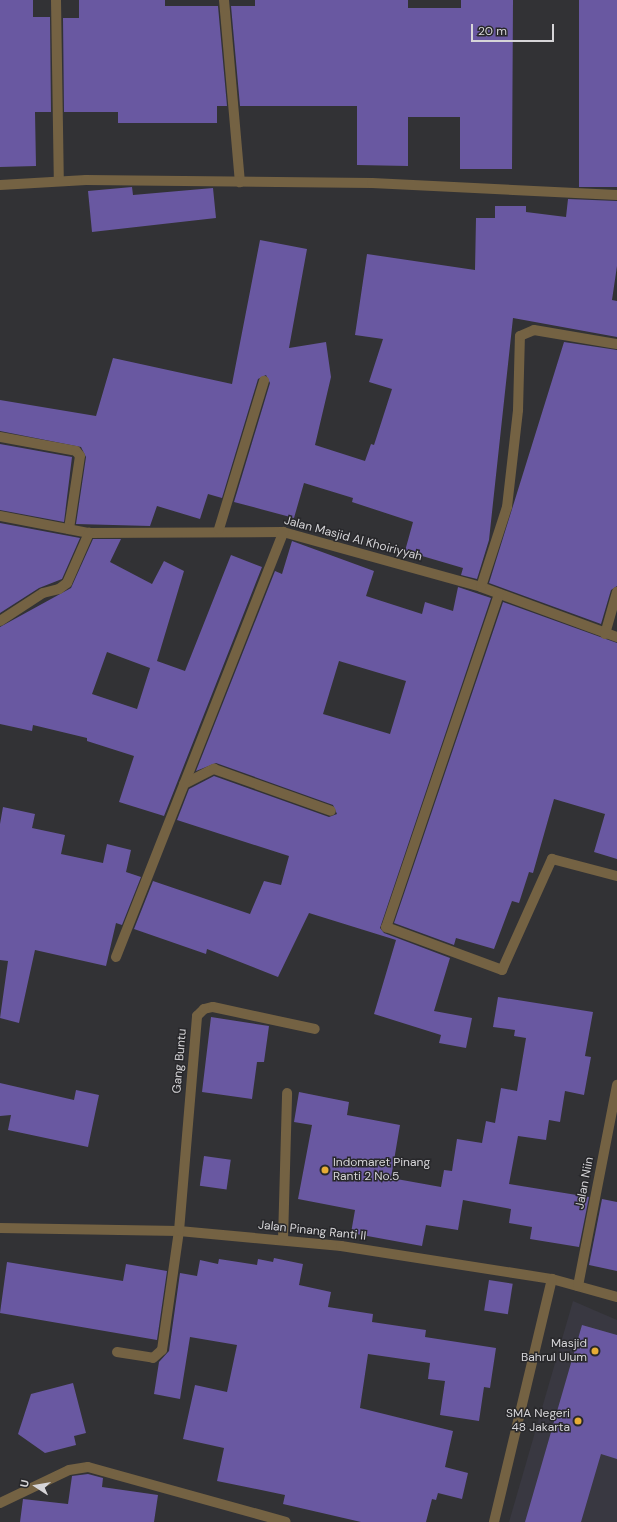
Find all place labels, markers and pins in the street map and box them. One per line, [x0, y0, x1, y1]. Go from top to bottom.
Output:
place label: Indomaret Pinang Ranti 2 No.5 [333, 1156, 430, 1184]
marker: Indomaret Pinang Ranti 2 No.5 [320, 1165, 330, 1175]
place label: Masjid Bahrul Ulum [521, 1337, 587, 1365]
marker: Masjid Bahrul Ulum [590, 1346, 600, 1356]
place label: SMA Negeri 48 Jakarta [506, 1407, 570, 1435]
marker: SMA Negeri 48 Jakarta [573, 1416, 583, 1426]

